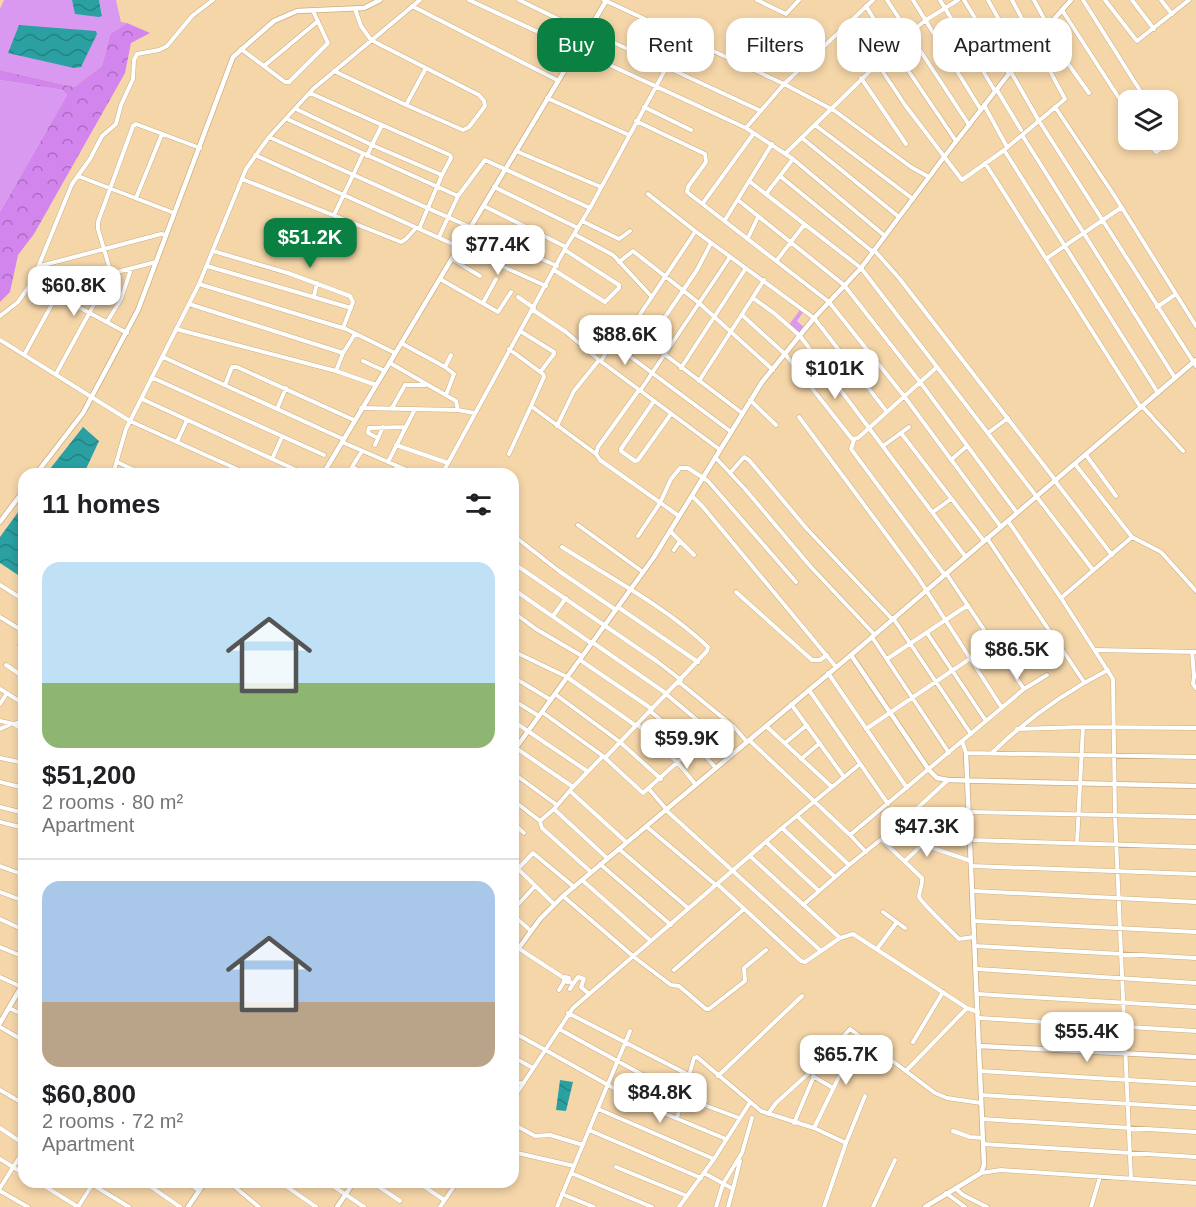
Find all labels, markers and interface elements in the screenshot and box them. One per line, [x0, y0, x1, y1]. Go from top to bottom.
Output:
chip: Buy [537, 18, 615, 72]
chip: Rent [627, 18, 714, 72]
chip: Filters [726, 18, 825, 72]
chip: New [837, 18, 921, 72]
chip: Apartment [933, 18, 1072, 72]
map controls [1118, 90, 1178, 150]
button: layers [1118, 90, 1178, 150]
pin: $51.2K [261, 218, 359, 269]
pin: $77.4K [449, 225, 547, 276]
text: $51.2K [278, 226, 342, 248]
text: $77.4K [466, 233, 530, 255]
pin: $60.8K [25, 266, 123, 317]
text: $60.8K [42, 274, 106, 296]
pin: $88.6K [576, 315, 674, 366]
text: $88.6K [593, 323, 657, 345]
pin: $101K [793, 349, 877, 400]
text: $101K [806, 357, 864, 379]
icon: filters [462, 488, 495, 521]
text: 11 homes [42, 489, 161, 519]
icon: home [215, 601, 323, 709]
pin: $86.5K [968, 630, 1066, 681]
text: $86.5K [985, 638, 1049, 660]
pin: $59.9K [638, 719, 736, 770]
text: $59.9K [655, 727, 719, 749]
text: $51,200 [42, 760, 136, 790]
text: 2 rooms · 80 m² [42, 791, 183, 813]
pin: $47.3K [878, 807, 976, 858]
text: Apartment [42, 814, 134, 836]
text: $47.3K [895, 815, 959, 837]
icon: home [215, 920, 323, 1028]
pin: $55.4K [1038, 1012, 1136, 1063]
text: $55.4K [1055, 1020, 1119, 1042]
pin: $65.7K [797, 1035, 895, 1086]
text: $65.7K [814, 1043, 878, 1065]
pin: $84.8K [611, 1073, 709, 1124]
text: $60,800 [42, 1079, 136, 1109]
text: $84.8K [628, 1081, 692, 1103]
text: 2 rooms · 72 m² [42, 1110, 183, 1132]
text: Apartment [42, 1133, 134, 1155]

